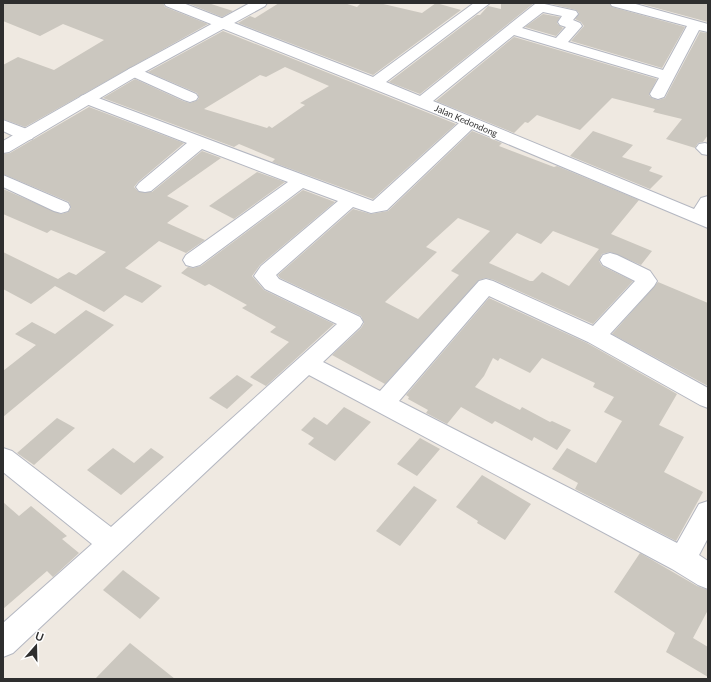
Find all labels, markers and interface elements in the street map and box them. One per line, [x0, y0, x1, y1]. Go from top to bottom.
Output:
street label: Jalan Kedondong [433, 102, 500, 139]
north arrow [16, 626, 56, 666]
text: U [34, 629, 46, 644]

